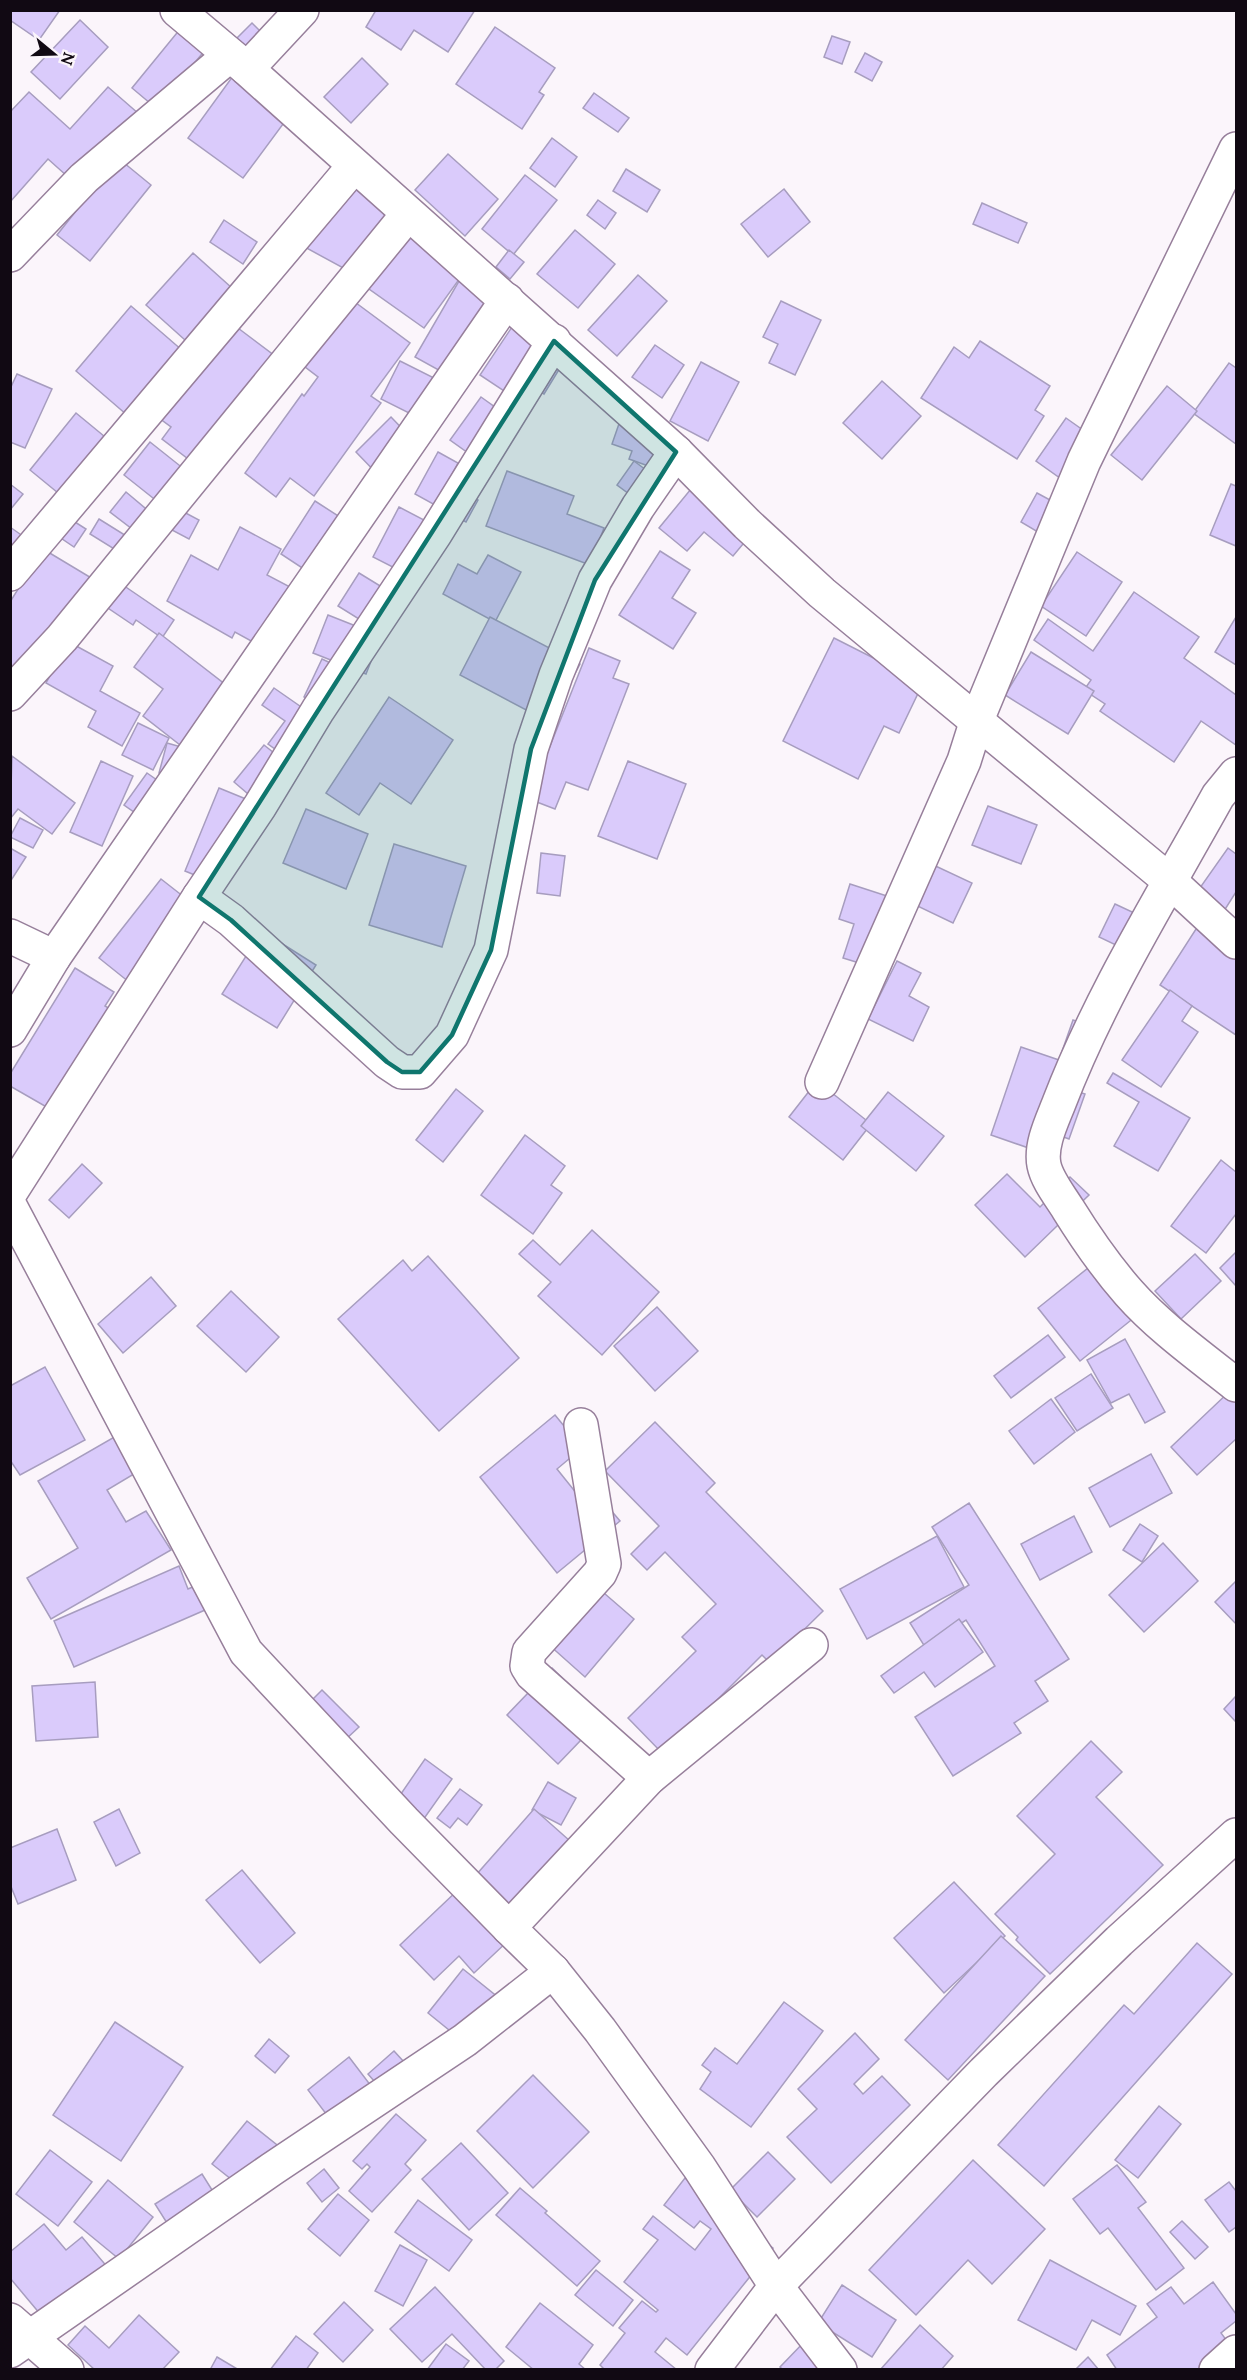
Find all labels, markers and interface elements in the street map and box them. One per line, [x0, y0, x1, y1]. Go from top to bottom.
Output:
north arrow [24, 24, 84, 84]
text: N [57, 50, 80, 68]

